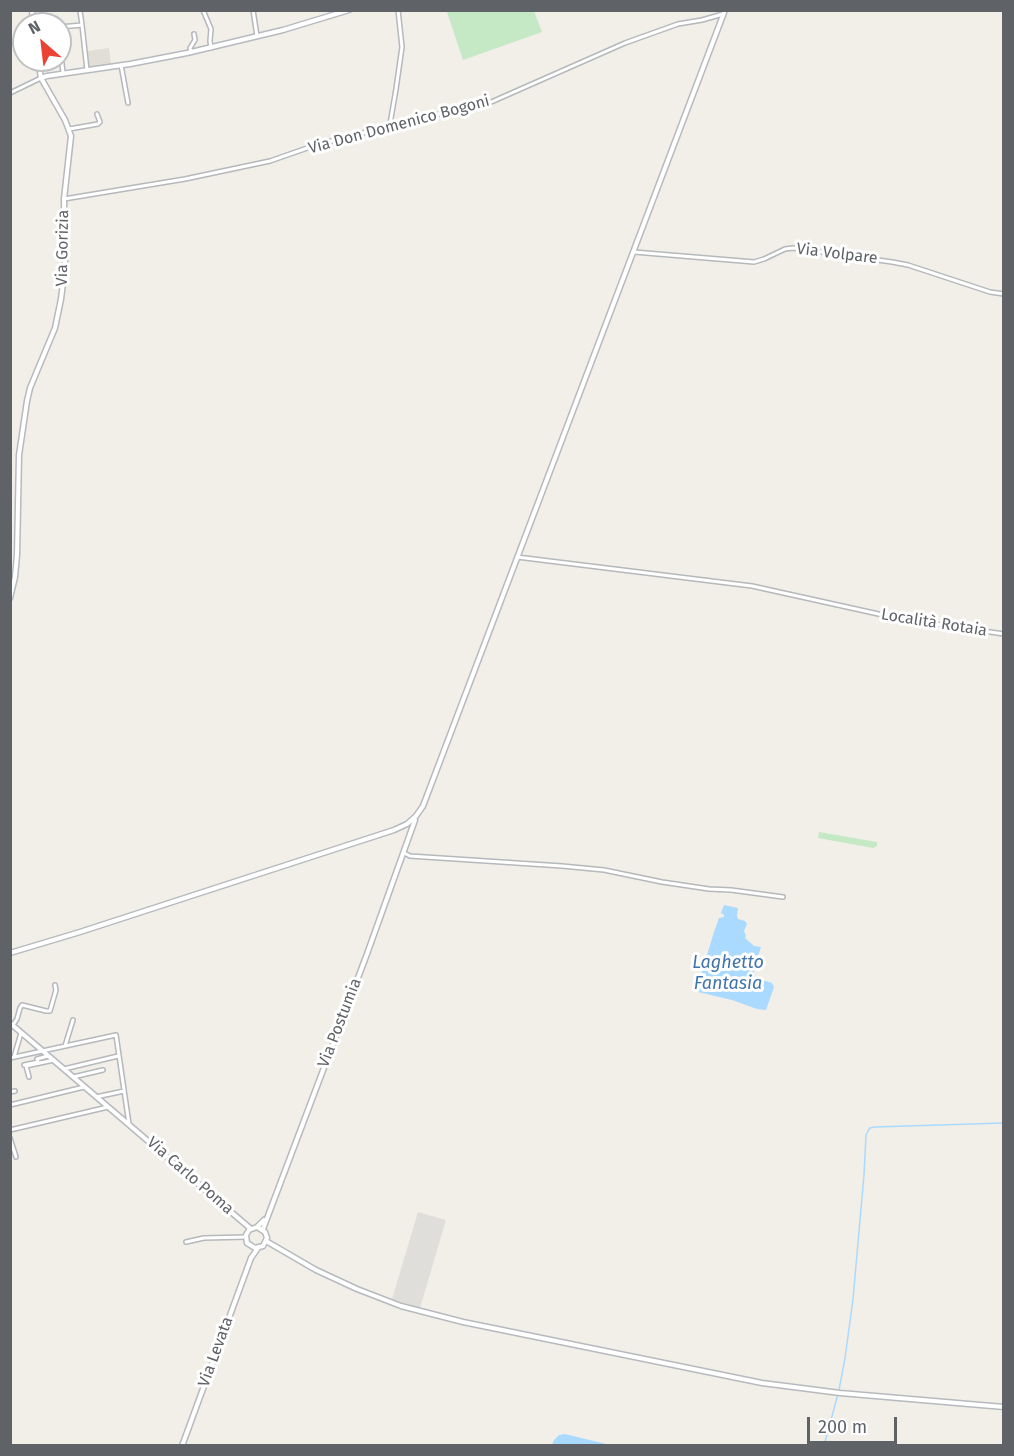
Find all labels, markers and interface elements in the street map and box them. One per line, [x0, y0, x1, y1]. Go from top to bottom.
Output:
north arrow [12, 12, 72, 72]
text: N [25, 17, 43, 38]
street label: Via Don Domenico Bogoni [306, 92, 492, 158]
street label: Via Gorizia [53, 209, 73, 287]
street label: Via Volpare [795, 240, 879, 268]
street label: Località Rotaia [880, 605, 988, 641]
water label: Laghetto Fantasia [692, 952, 764, 994]
street label: Via Postumia [314, 976, 366, 1070]
street label: Via Carlo Poma [143, 1133, 237, 1219]
street label: Via Levata [194, 1314, 238, 1390]
scale bar [810, 1405, 900, 1443]
text: 200 m [818, 1416, 867, 1438]

